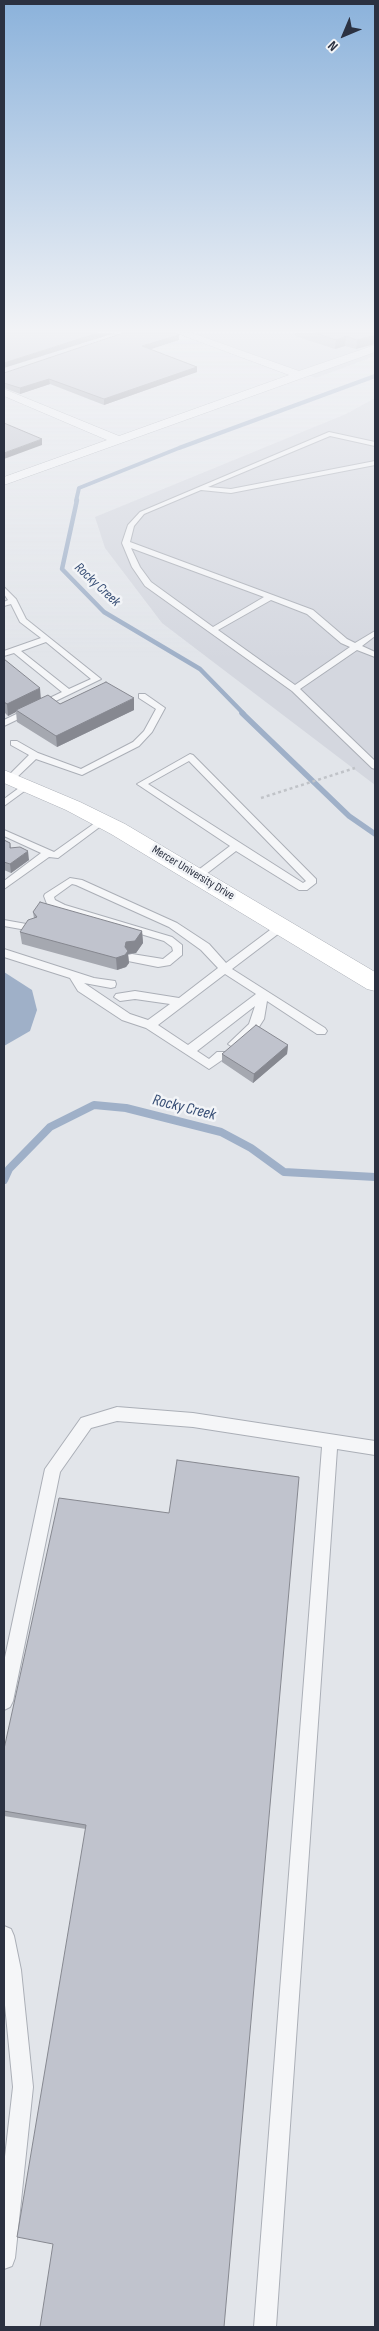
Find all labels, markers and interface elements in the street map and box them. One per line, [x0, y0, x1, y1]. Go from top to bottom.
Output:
north arrow [319, 10, 369, 60]
text: N [324, 37, 342, 55]
water label: Rocky Creek [71, 560, 123, 610]
street label: Mercer University Drive [149, 843, 237, 903]
water label: Rocky Creek [150, 1091, 218, 1125]

